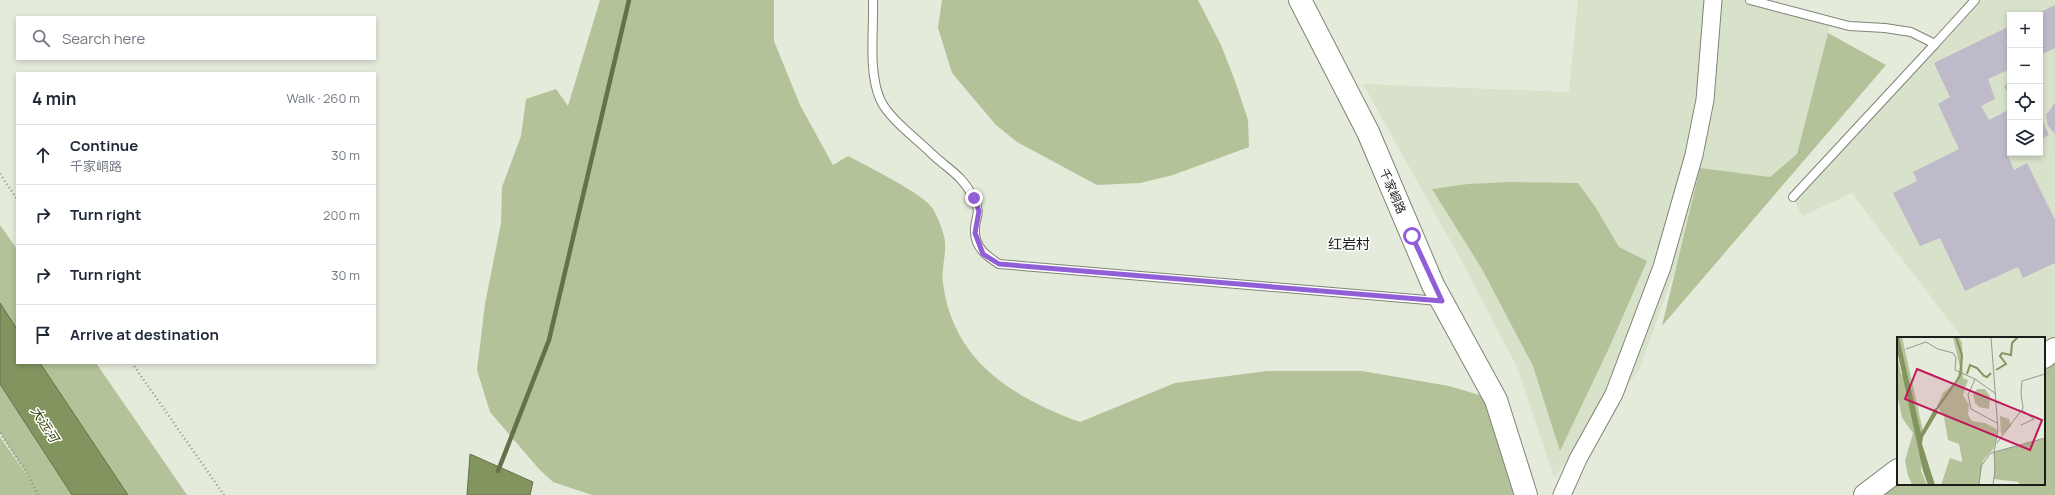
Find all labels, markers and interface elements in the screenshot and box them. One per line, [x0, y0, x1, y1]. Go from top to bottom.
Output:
map controls [2007, 12, 2043, 156]
button: + [2007, 12, 2043, 48]
search box [16, 16, 376, 60]
icon: search [30, 27, 52, 49]
text: Search here [62, 28, 145, 49]
button: − [2007, 48, 2043, 84]
button: locate [2007, 84, 2043, 120]
text: 4 min [32, 87, 76, 110]
text: Walk · 260 m [287, 89, 360, 107]
button: layers [2007, 120, 2043, 156]
text: Continue [70, 135, 138, 156]
icon: ahead [32, 144, 54, 166]
text: 30 m [331, 146, 360, 164]
text: 千家峒路 [70, 157, 122, 175]
street label: 千家峒路 [1376, 166, 1410, 216]
route end [965, 189, 983, 207]
icon: right [32, 204, 54, 226]
text: Turn right [70, 204, 141, 225]
text: 200 m [323, 206, 360, 224]
route start [1403, 227, 1421, 245]
district label: 红岩村 [1328, 234, 1370, 253]
icon: right [32, 264, 54, 286]
text: Turn right [70, 264, 141, 285]
text: 30 m [331, 266, 360, 284]
icon: arrive [32, 324, 54, 346]
text: Arrive at destination [70, 324, 219, 345]
inset map [1897, 337, 2045, 485]
water label: 大远河 [27, 403, 65, 448]

